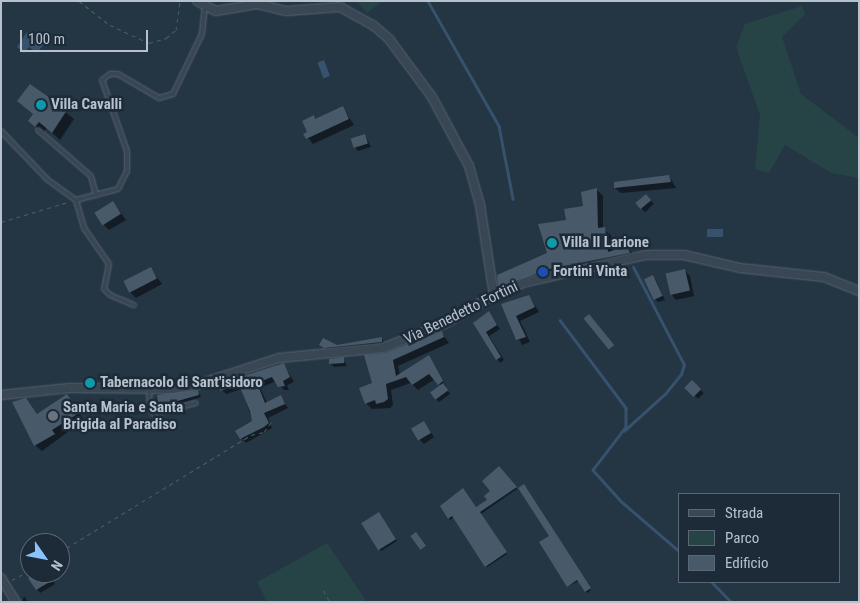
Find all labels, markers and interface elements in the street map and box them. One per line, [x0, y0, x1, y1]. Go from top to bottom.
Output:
scale bar [22, 20, 150, 52]
text: 100 m [28, 30, 65, 48]
place label: Villa Cavalli [51, 96, 122, 114]
marker: Villa Cavalli [35, 99, 47, 111]
place label: Villa Il Larione [562, 234, 649, 252]
marker: Villa Il Larione [546, 237, 558, 249]
place label: Fortini Vinta [553, 263, 627, 281]
marker: Fortini Vinta [537, 266, 549, 278]
street label: Via Benedetto Fortini [401, 278, 521, 348]
place label: Tabernacolo di Sant'isidoro [100, 374, 263, 392]
marker: Tabernacolo di Sant'isidoro [84, 377, 96, 389]
place label: Santa Maria e Santa Brigida al Paradiso [63, 398, 183, 433]
marker: Santa Maria e Santa Brigida al Paradiso [47, 410, 59, 422]
legend [678, 493, 840, 583]
text: Strada [725, 504, 763, 522]
text: Parco [725, 529, 759, 547]
north arrow [20, 533, 70, 583]
text: Edificio [725, 554, 768, 572]
text: N [48, 558, 66, 574]

